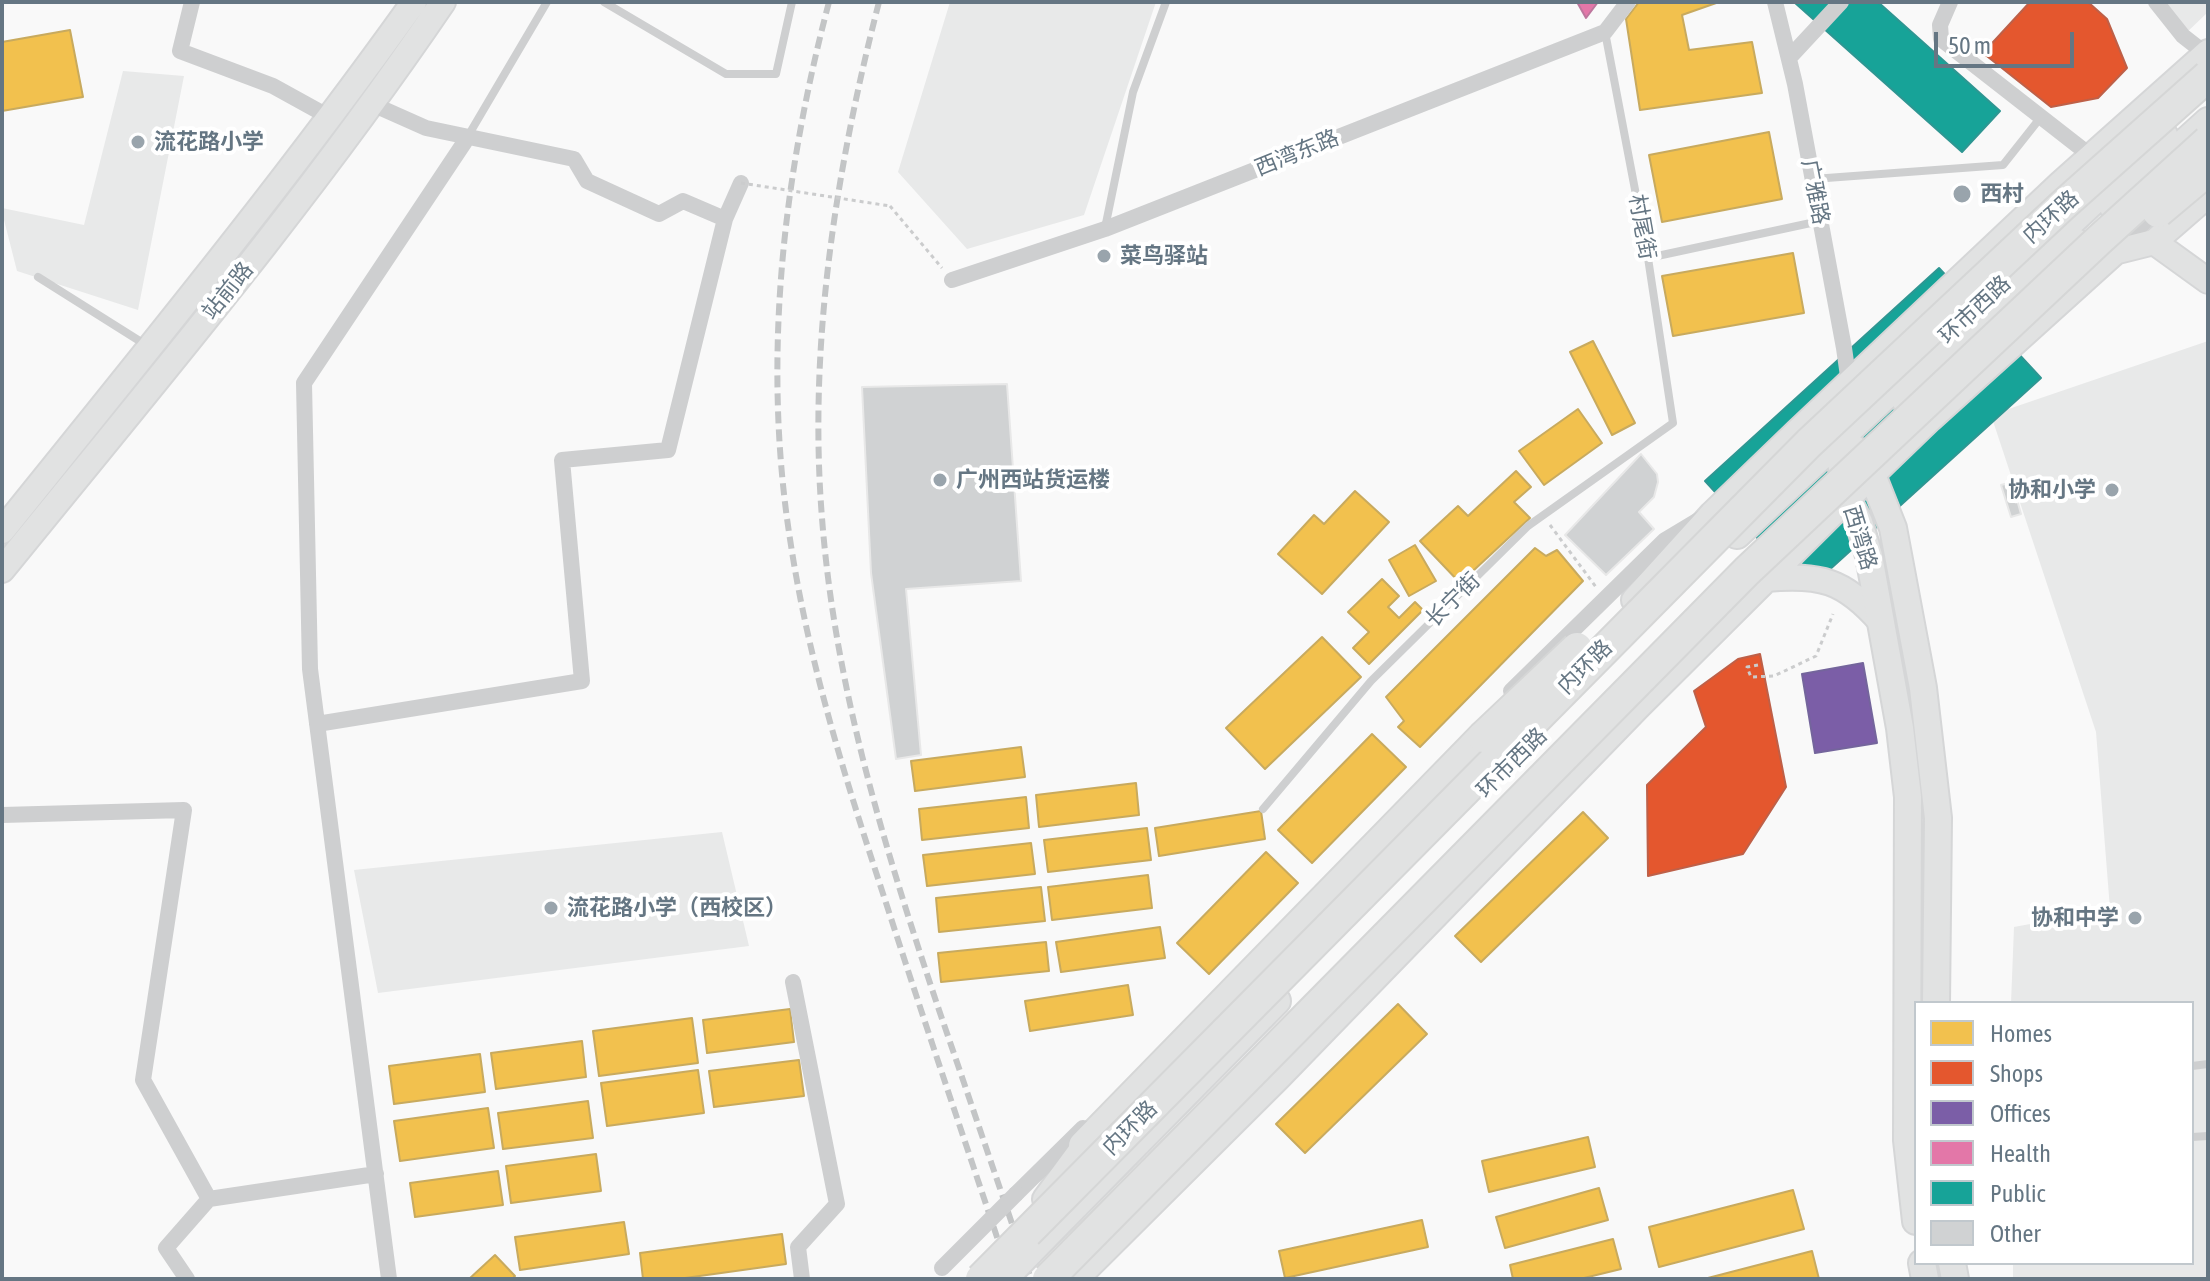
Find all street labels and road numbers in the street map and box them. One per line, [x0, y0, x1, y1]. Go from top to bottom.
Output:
street label: 西湾东路 [1251, 124, 1343, 182]
street label: 广雅路 [1796, 157, 1834, 227]
street label: 内环路 [2018, 185, 2084, 249]
street label: 村尾街 [1623, 192, 1661, 262]
street label: 站前路 [197, 257, 259, 325]
street label: 环市西路 [1934, 270, 2016, 350]
street label: 西湾路 [1838, 503, 1882, 573]
street label: 长宁街 [1420, 567, 1486, 633]
street label: 内环路 [1552, 634, 1618, 700]
street label: 环市西路 [1472, 723, 1552, 803]
street label: 内环路 [1097, 1095, 1163, 1161]

